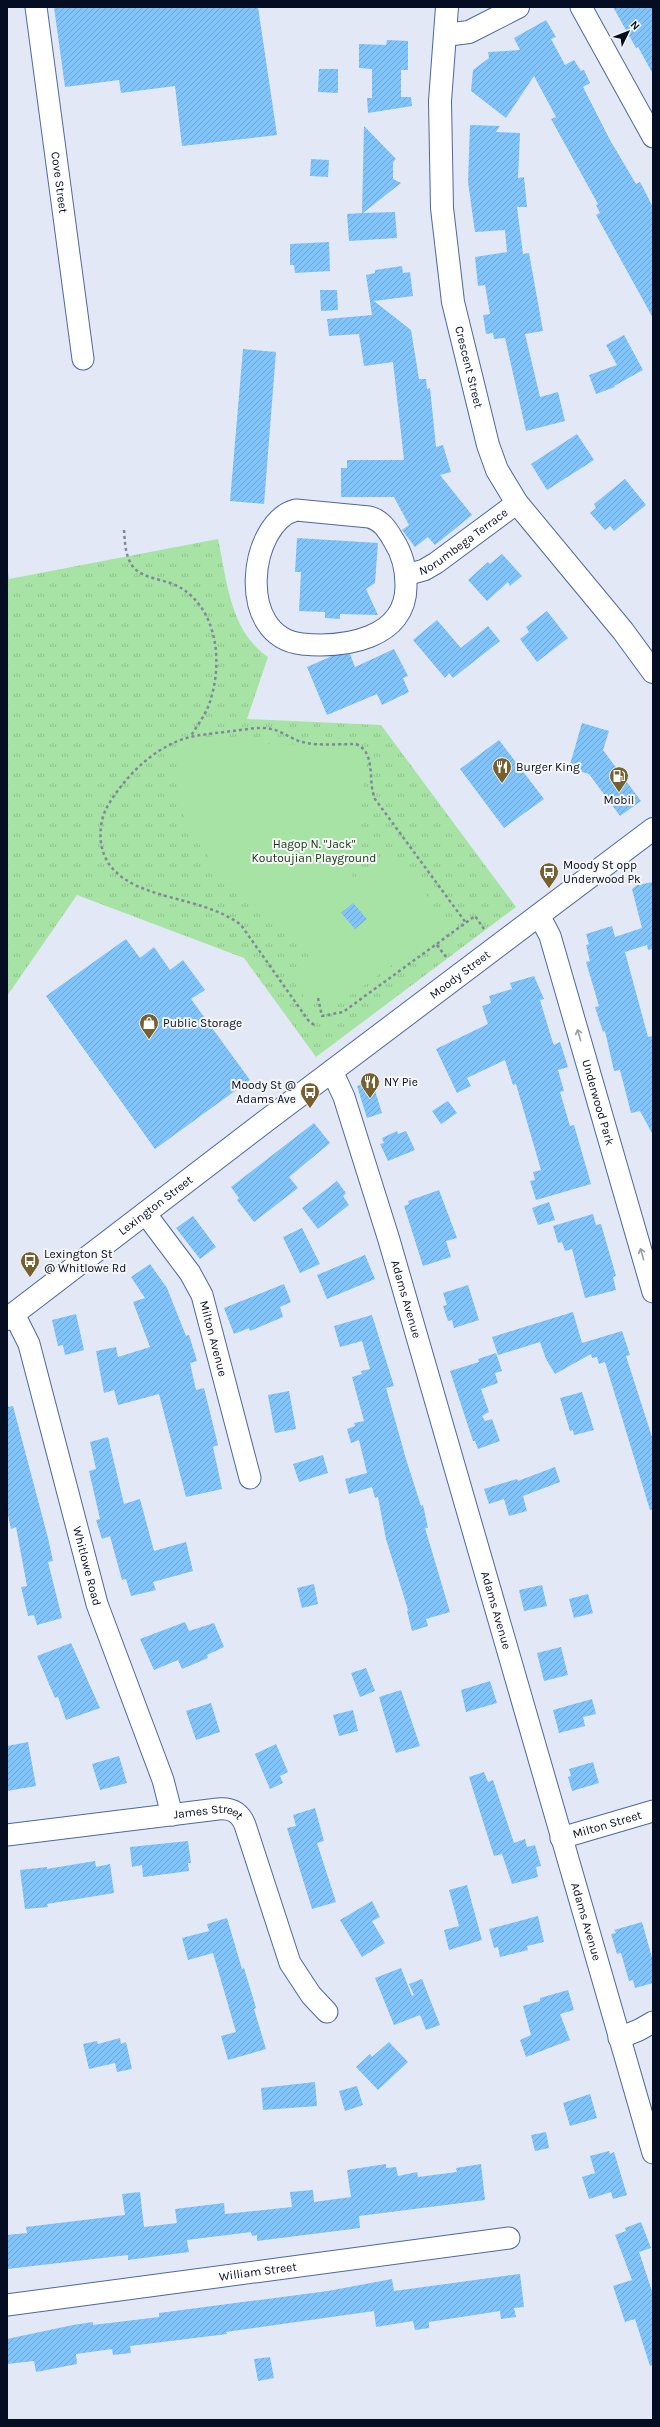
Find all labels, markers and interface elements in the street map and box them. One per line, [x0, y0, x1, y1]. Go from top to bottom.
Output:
north arrow [608, 12, 648, 52]
text: N [628, 18, 642, 33]
street label: Cove Street [48, 151, 71, 215]
street label: Crescent Street [452, 325, 486, 410]
street label: Norumbega Terrace [418, 505, 510, 578]
restaurant icon: Burger King [491, 756, 513, 784]
place label: Burger King [516, 760, 580, 774]
fuel station icon: Mobil [608, 765, 630, 793]
place label: Mobil [604, 793, 634, 807]
park label: Hagop N. "Jack" Koutoujian Playground [252, 837, 376, 865]
place label: Moody St opp Underwood Pk [563, 858, 641, 886]
bus stop icon: Moody St opp Underwood Pk [538, 861, 560, 889]
street label: Moody Street [427, 947, 493, 1002]
shop icon: Public Storage [138, 1012, 160, 1040]
place label: Public Storage [163, 1016, 242, 1030]
one-way arrow [575, 1029, 582, 1042]
street label: Underwood Park [579, 1058, 617, 1147]
restaurant icon: NY Pie [359, 1071, 381, 1099]
place label: NY Pie [384, 1075, 418, 1089]
place label: Moody St @ Adams Ave [231, 1078, 296, 1106]
bus stop icon: Moody St @ Adams Ave [299, 1081, 321, 1109]
street label: Lexington Street [116, 1172, 196, 1238]
place label: Lexington St @ Whitlowe Rd [44, 1247, 126, 1275]
one-way arrow [638, 1248, 645, 1261]
bus stop icon: Lexington St @ Whitlowe Rd [19, 1250, 41, 1278]
street label: Adams Avenue [388, 1258, 424, 1340]
street label: Milton Avenue [197, 1299, 230, 1378]
street label: Whitlowe Road [70, 1525, 104, 1607]
street label: Adams Avenue [478, 1570, 514, 1651]
street label: James Street [172, 1802, 247, 1823]
street label: Milton Street [571, 1808, 644, 1841]
street label: Adams Avenue [568, 1881, 604, 1962]
street label: William Street [218, 2259, 298, 2284]

